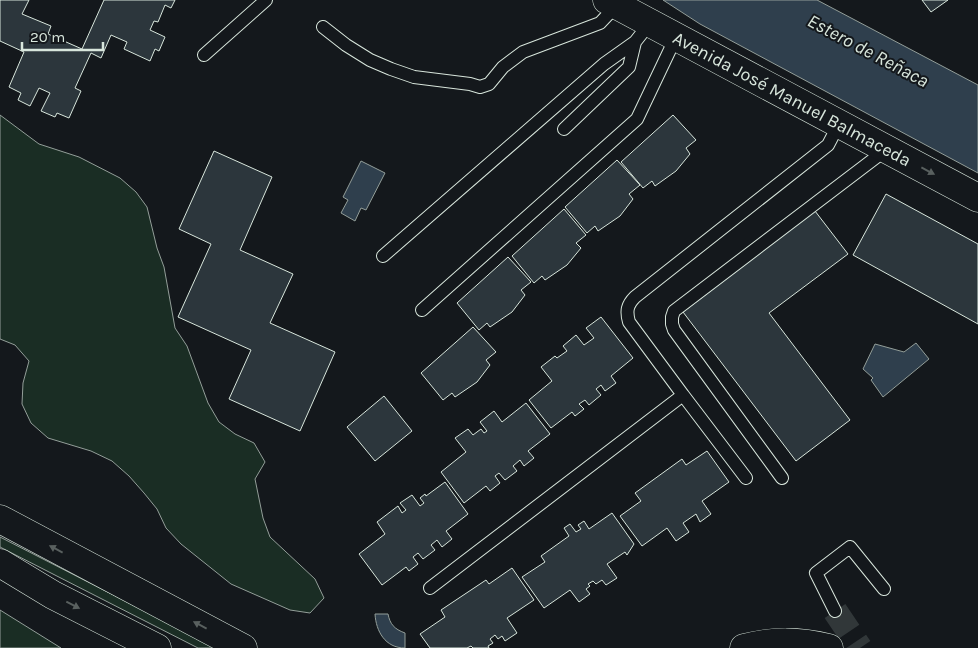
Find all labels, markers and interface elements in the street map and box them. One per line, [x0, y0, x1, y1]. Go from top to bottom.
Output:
water label: Estero de Reñaca [804, 10, 932, 92]
scale bar [22, 20, 104, 52]
street label: Avenida José Manuel Balmaceda [669, 27, 915, 171]
text: 20 m [30, 28, 65, 46]
one-way arrow [921, 167, 935, 176]
one-way arrow [49, 545, 64, 553]
one-way arrow [65, 601, 80, 609]
one-way arrow [193, 621, 207, 629]

